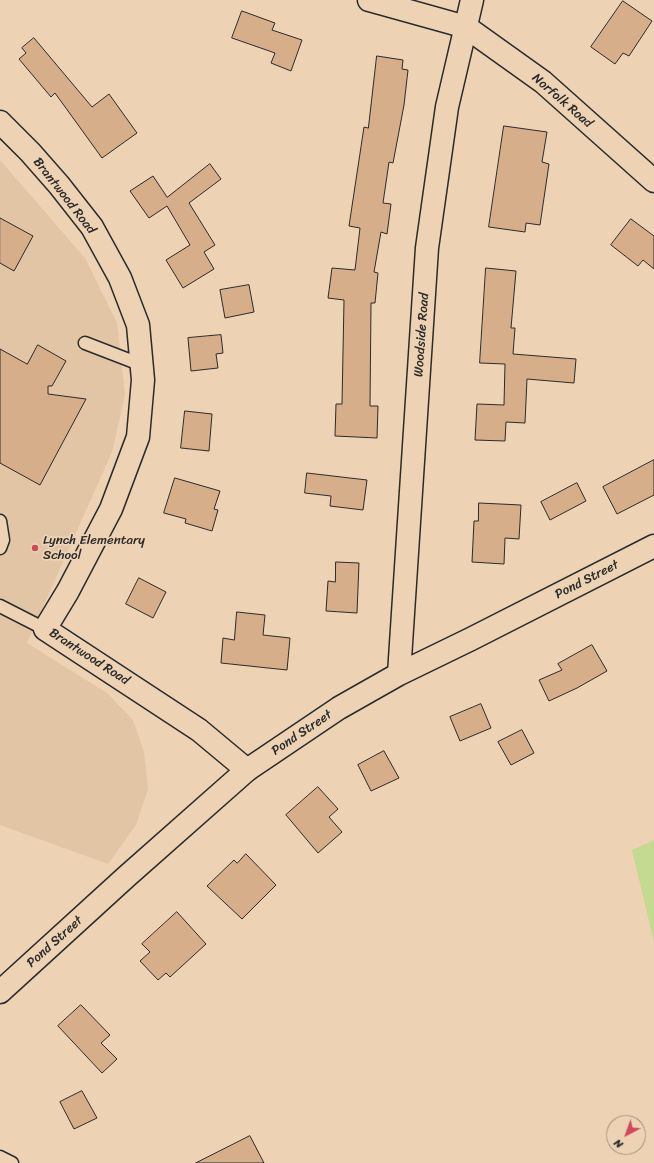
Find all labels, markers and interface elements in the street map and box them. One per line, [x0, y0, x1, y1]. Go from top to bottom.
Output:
street label: Norfolk Road [529, 70, 595, 132]
street label: Brantwood Road [29, 155, 99, 237]
street label: Woodside Road [411, 292, 433, 378]
place label: Lynch Elementary School [43, 533, 145, 564]
marker: Lynch Elementary School [30, 543, 40, 553]
street label: Pond Street [552, 557, 622, 603]
street label: Brantwood Road [46, 625, 132, 689]
street label: Pond Street [269, 707, 335, 759]
street label: Pond Street [24, 913, 86, 971]
north arrow [606, 1115, 646, 1155]
text: N [609, 1134, 628, 1153]

